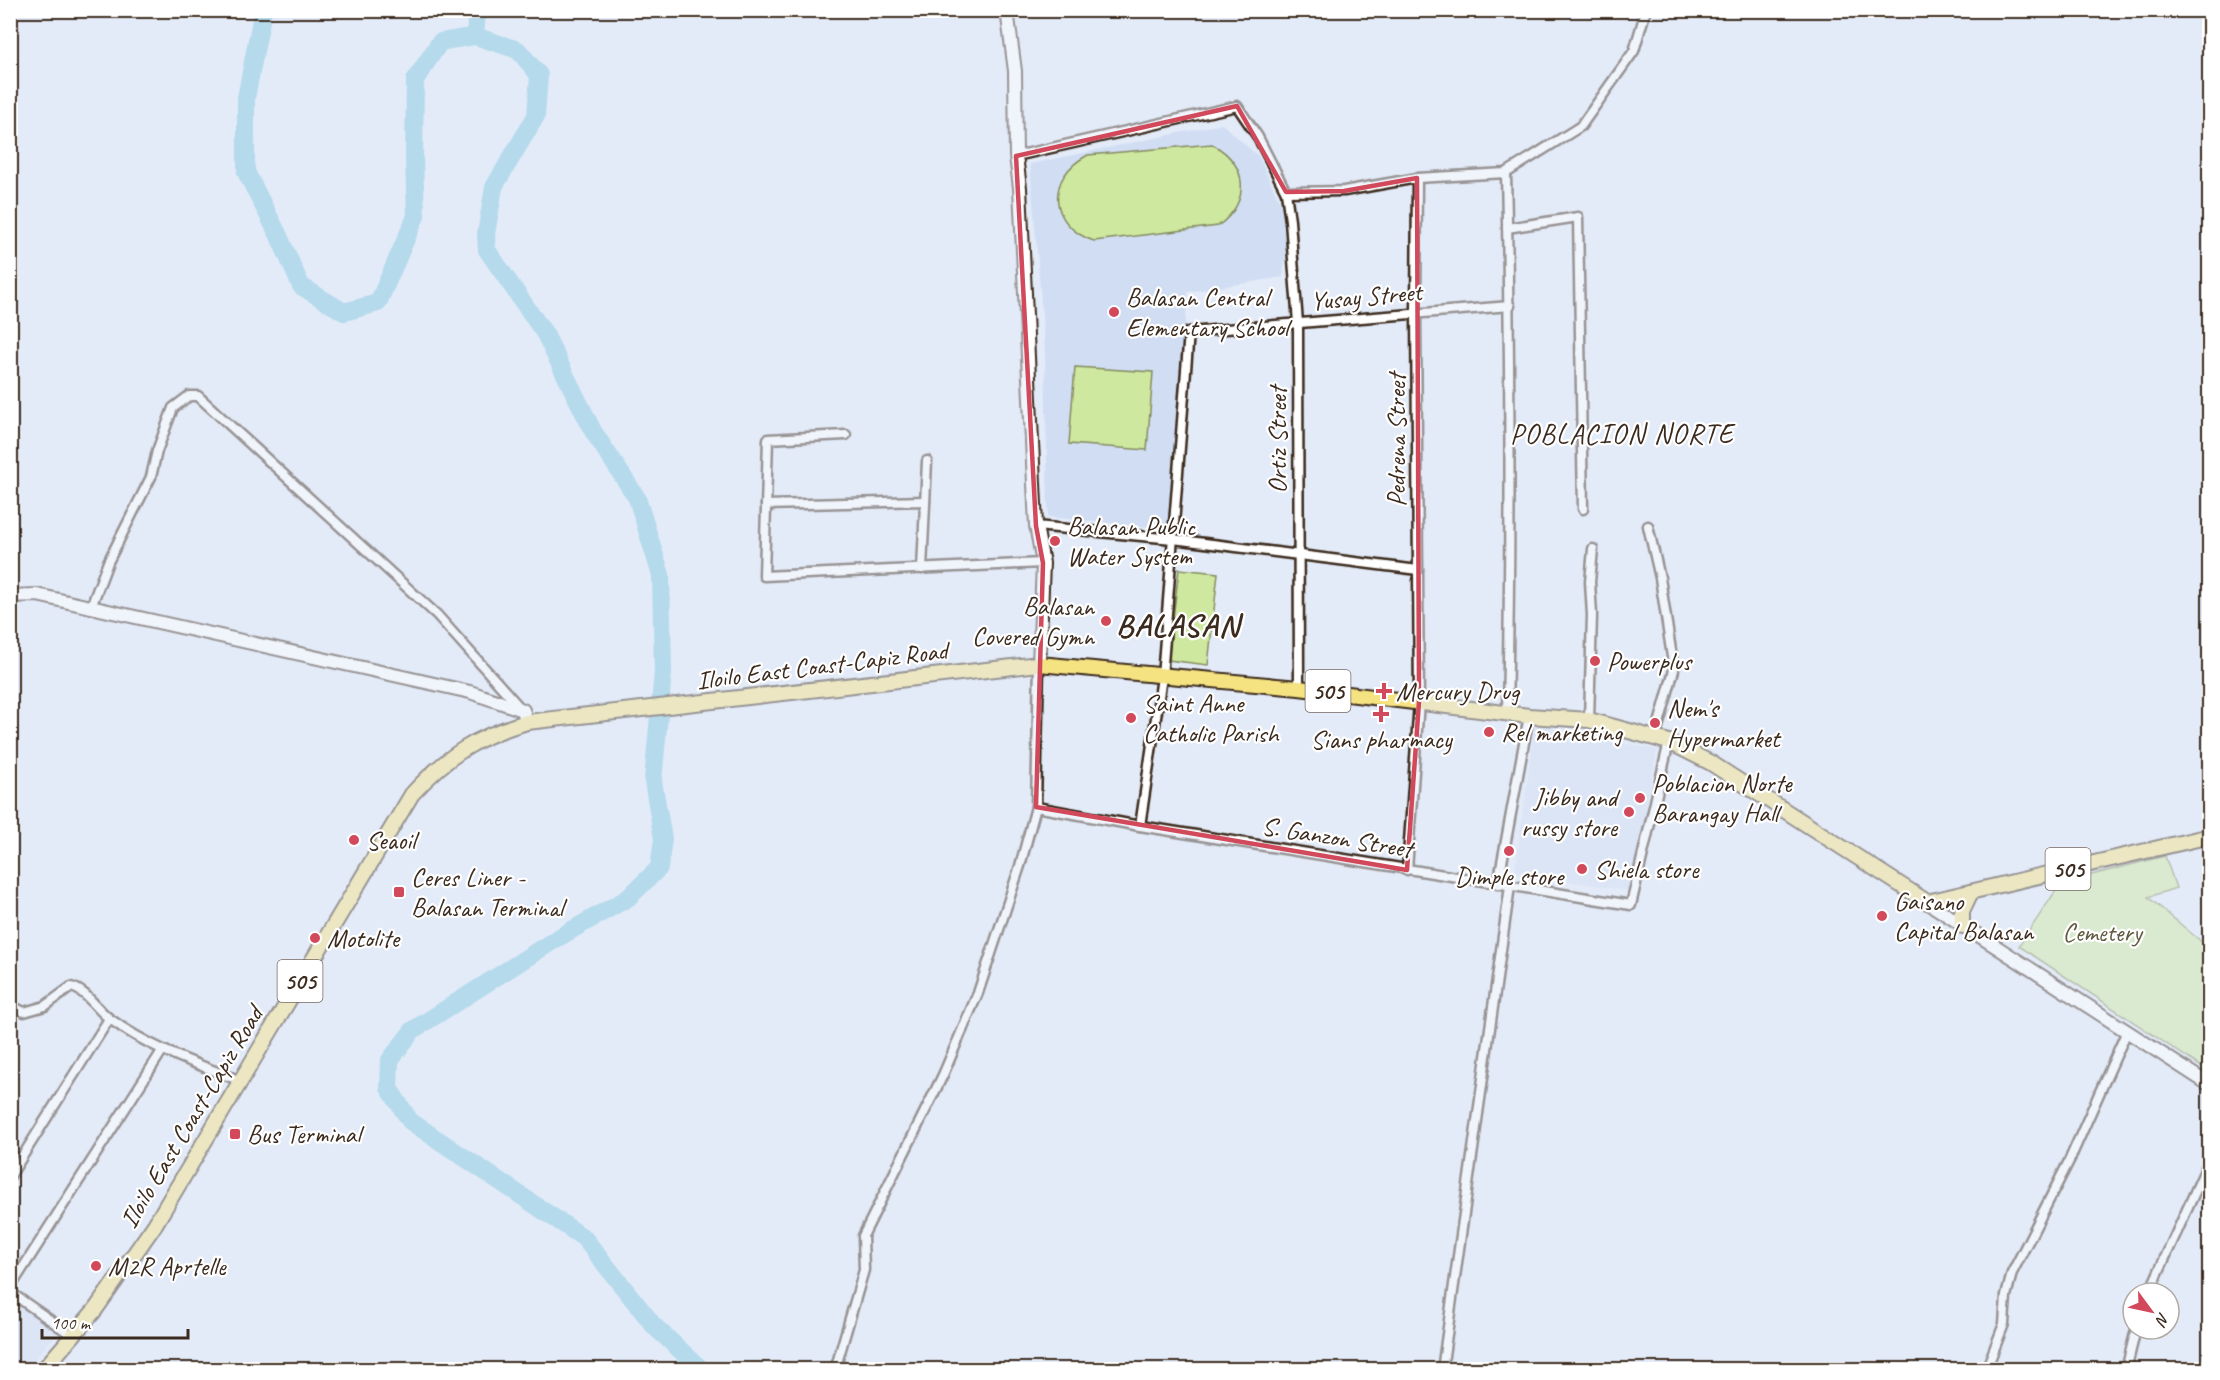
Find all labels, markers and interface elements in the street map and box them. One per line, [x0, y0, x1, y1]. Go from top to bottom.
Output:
street label: Yusay Street [1309, 275, 1426, 318]
place label: Balasan Central Elementary School [1126, 281, 1293, 344]
marker: Balasan Central Elementary School [1107, 305, 1121, 319]
street label: Pedrena Street [1380, 370, 1413, 507]
street label: Ortiz Street [1261, 383, 1294, 493]
district label: POBLACION NORTE [1510, 416, 1736, 451]
place label: Balasan Public Water System [1067, 510, 1196, 573]
marker: Balasan Public Water System [1048, 534, 1062, 548]
place label: Balasan Covered Gymn [972, 590, 1095, 653]
district label: BALASAN [1116, 605, 1244, 646]
marker: Balasan Covered Gymn [1099, 614, 1113, 628]
street label: Iloilo East Coast-Capiz Road [695, 633, 953, 697]
place label: Powerplus [1607, 645, 1693, 678]
marker: Powerplus [1588, 654, 1602, 668]
road number: 505 [1306, 670, 1350, 712]
place label: Mercury Drug [1396, 675, 1521, 708]
marker: Mercury Drug [1377, 684, 1391, 698]
place label: Saint Anne Catholic Parish [1143, 687, 1280, 750]
place label: Nem's Hypermarket [1667, 692, 1782, 755]
marker: Sians pharmacy [1374, 707, 1388, 721]
marker: Saint Anne Catholic Parish [1124, 711, 1138, 725]
place label: Rel marketing [1501, 716, 1624, 749]
marker: Nem's Hypermarket [1648, 716, 1662, 730]
place label: Sians pharmacy [1310, 723, 1454, 756]
marker: Rel marketing [1482, 725, 1496, 739]
place label: Poblacion Norte Barangay Hall [1652, 767, 1793, 830]
place label: Jibby and russy store [1521, 781, 1621, 844]
marker: Poblacion Norte Barangay Hall [1633, 791, 1647, 805]
marker: Jibby and russy store [1622, 805, 1636, 819]
street label: S. Ganzon Street [1259, 809, 1418, 866]
place label: Seaoil [366, 824, 420, 857]
marker: Seaoil [347, 833, 361, 847]
marker: Dimple store [1502, 844, 1516, 858]
road number: 505 [2046, 848, 2090, 890]
place label: Shiela store [1594, 853, 1700, 886]
place label: Dimple store [1455, 860, 1566, 893]
place label: Ceres Liner - Balasan Terminal [411, 861, 568, 924]
marker: Shiela store [1575, 862, 1589, 876]
marker: Ceres Liner - Balasan Terminal [392, 885, 406, 899]
place label: Gaisano Capital Balasan [1894, 885, 2035, 948]
marker: Gaisano Capital Balasan [1875, 909, 1889, 923]
park label: Cemetery [2062, 916, 2144, 949]
place label: Motolite [327, 922, 402, 955]
marker: Motolite [308, 931, 322, 945]
road number: 505 [278, 960, 322, 1002]
street label: Iloilo East Coast-Capiz Road [112, 997, 273, 1234]
place label: Bus Terminal [247, 1118, 365, 1151]
marker: Bus Terminal [228, 1127, 242, 1141]
place label: M2R Aprtelle [108, 1250, 227, 1283]
marker: M2R Aprtelle [89, 1259, 103, 1273]
north arrow [2121, 1281, 2181, 1341]
scale bar [42, 1302, 188, 1340]
text: N [2150, 1309, 2174, 1331]
text: 100 m [51, 1312, 92, 1334]

